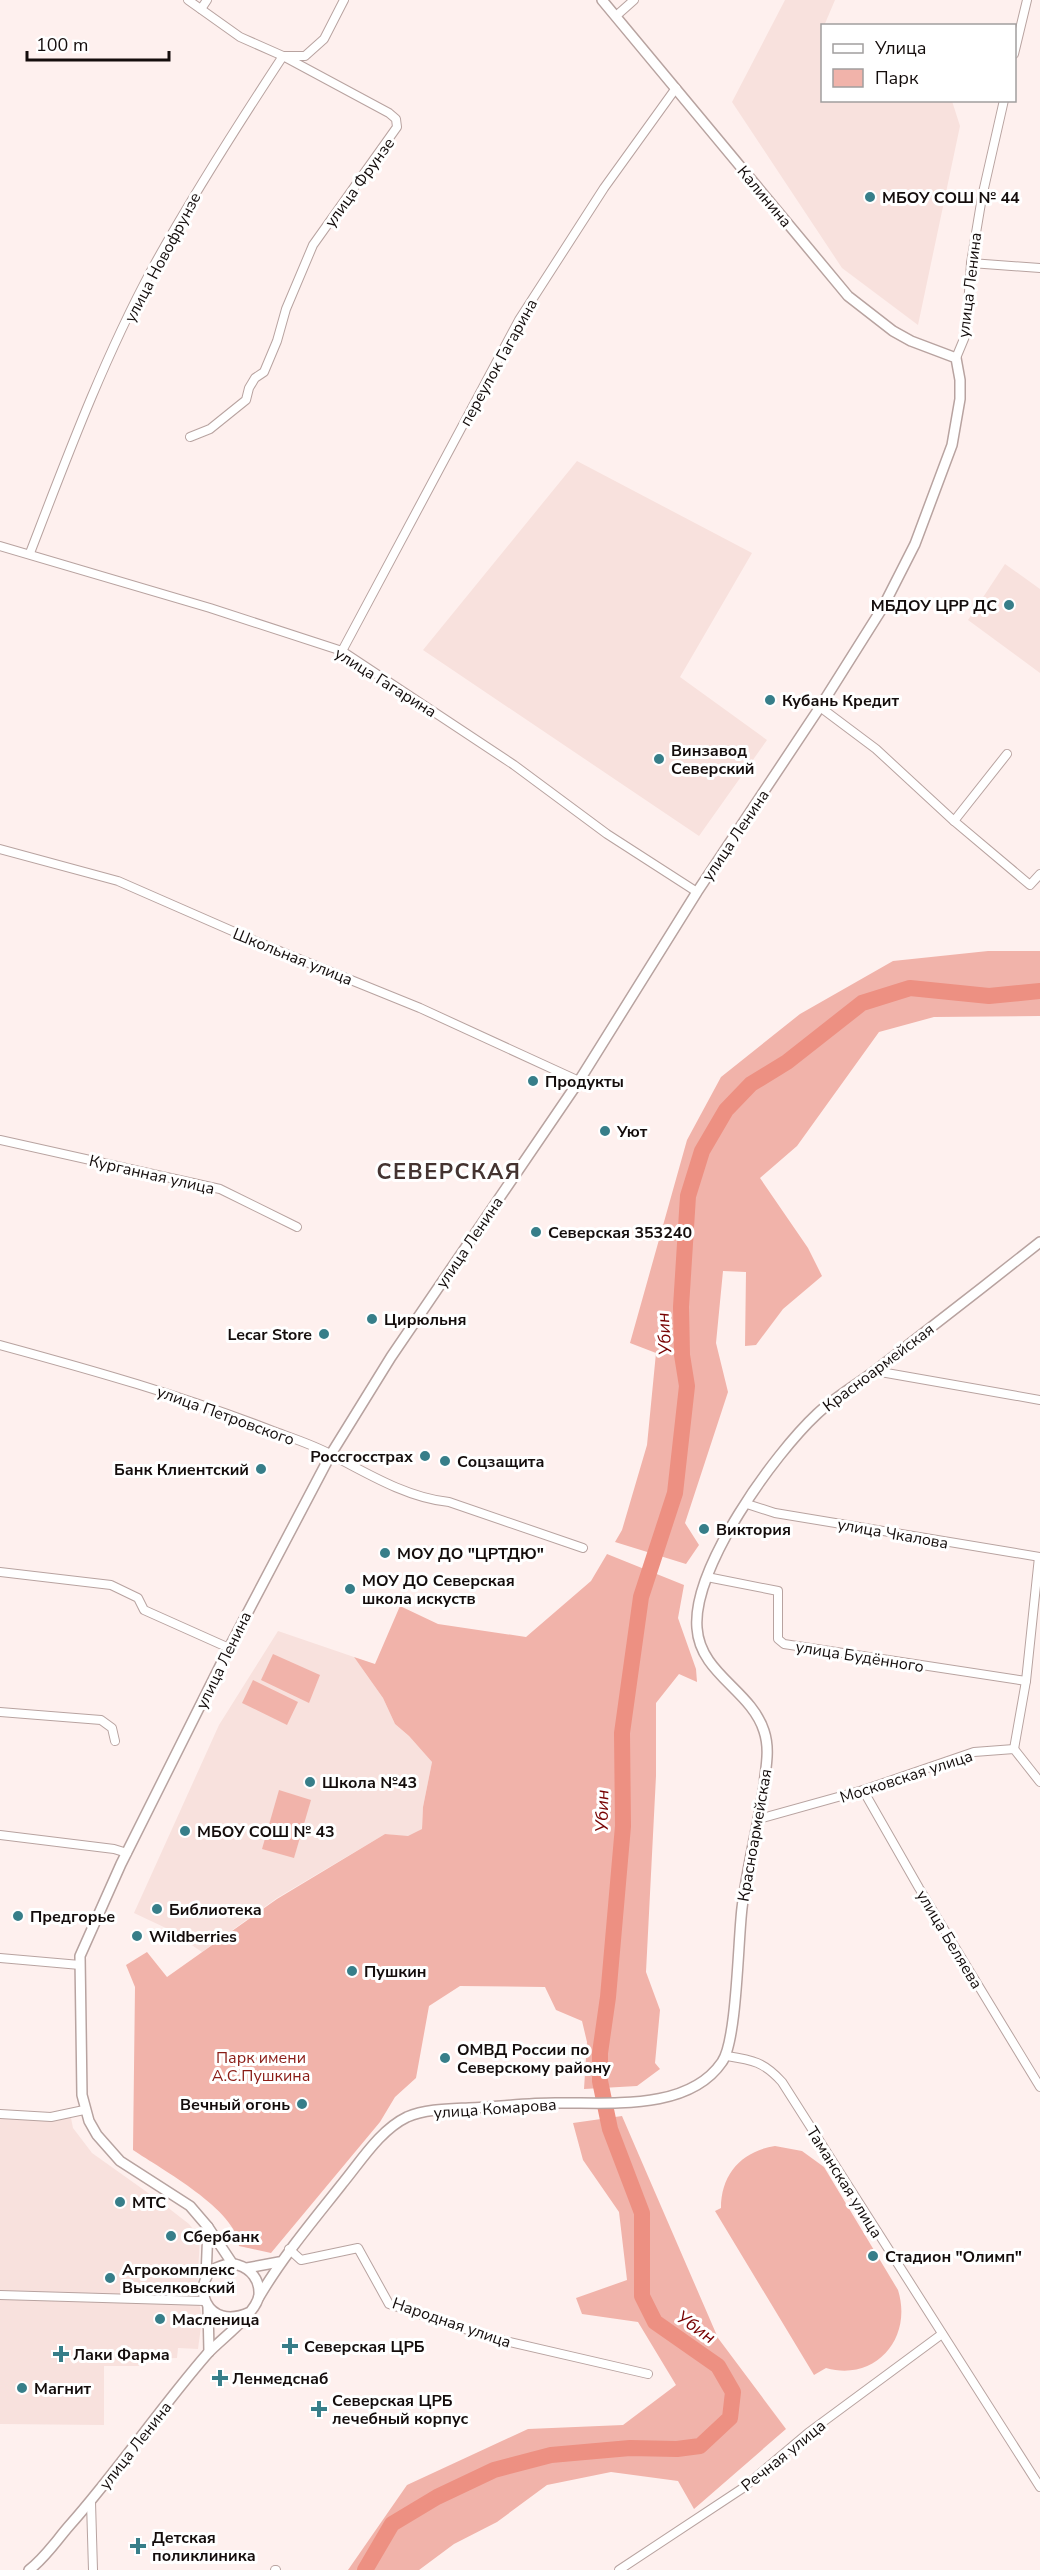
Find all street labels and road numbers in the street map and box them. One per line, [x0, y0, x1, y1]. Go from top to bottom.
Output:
street label: улица Фрунзе [320, 133, 400, 232]
street label: Калинина [732, 161, 796, 232]
street label: улица Новофрунзе [119, 189, 206, 326]
street label: улица Ленина [953, 231, 987, 339]
street label: переулок Гагарина [455, 295, 543, 430]
street label: улица Гагарина [330, 643, 441, 723]
street label: улица Ленина [697, 785, 775, 886]
street label: Школьная улица [229, 923, 356, 991]
street label: Курганная улица [87, 1150, 217, 1200]
street label: улица Ленина [431, 1192, 509, 1293]
street label: Красноармейская [818, 1319, 939, 1417]
street label: улица Петровского [154, 1381, 298, 1451]
street label: улица Чкалова [836, 1513, 950, 1555]
street label: улица Ленина [191, 1608, 257, 1713]
street label: улица Будённого [794, 1636, 926, 1678]
street label: Московская улица [837, 1745, 976, 1809]
street label: Красноармейская [732, 1767, 777, 1903]
street label: улица Беляева [911, 1886, 987, 1993]
street label: улица Комарова [433, 2094, 557, 2124]
street label: Таманская улица [801, 2123, 887, 2242]
street label: Народная улица [389, 2292, 514, 2354]
street label: улица Ленина [94, 2397, 177, 2494]
street label: Речная улица [737, 2415, 830, 2497]

